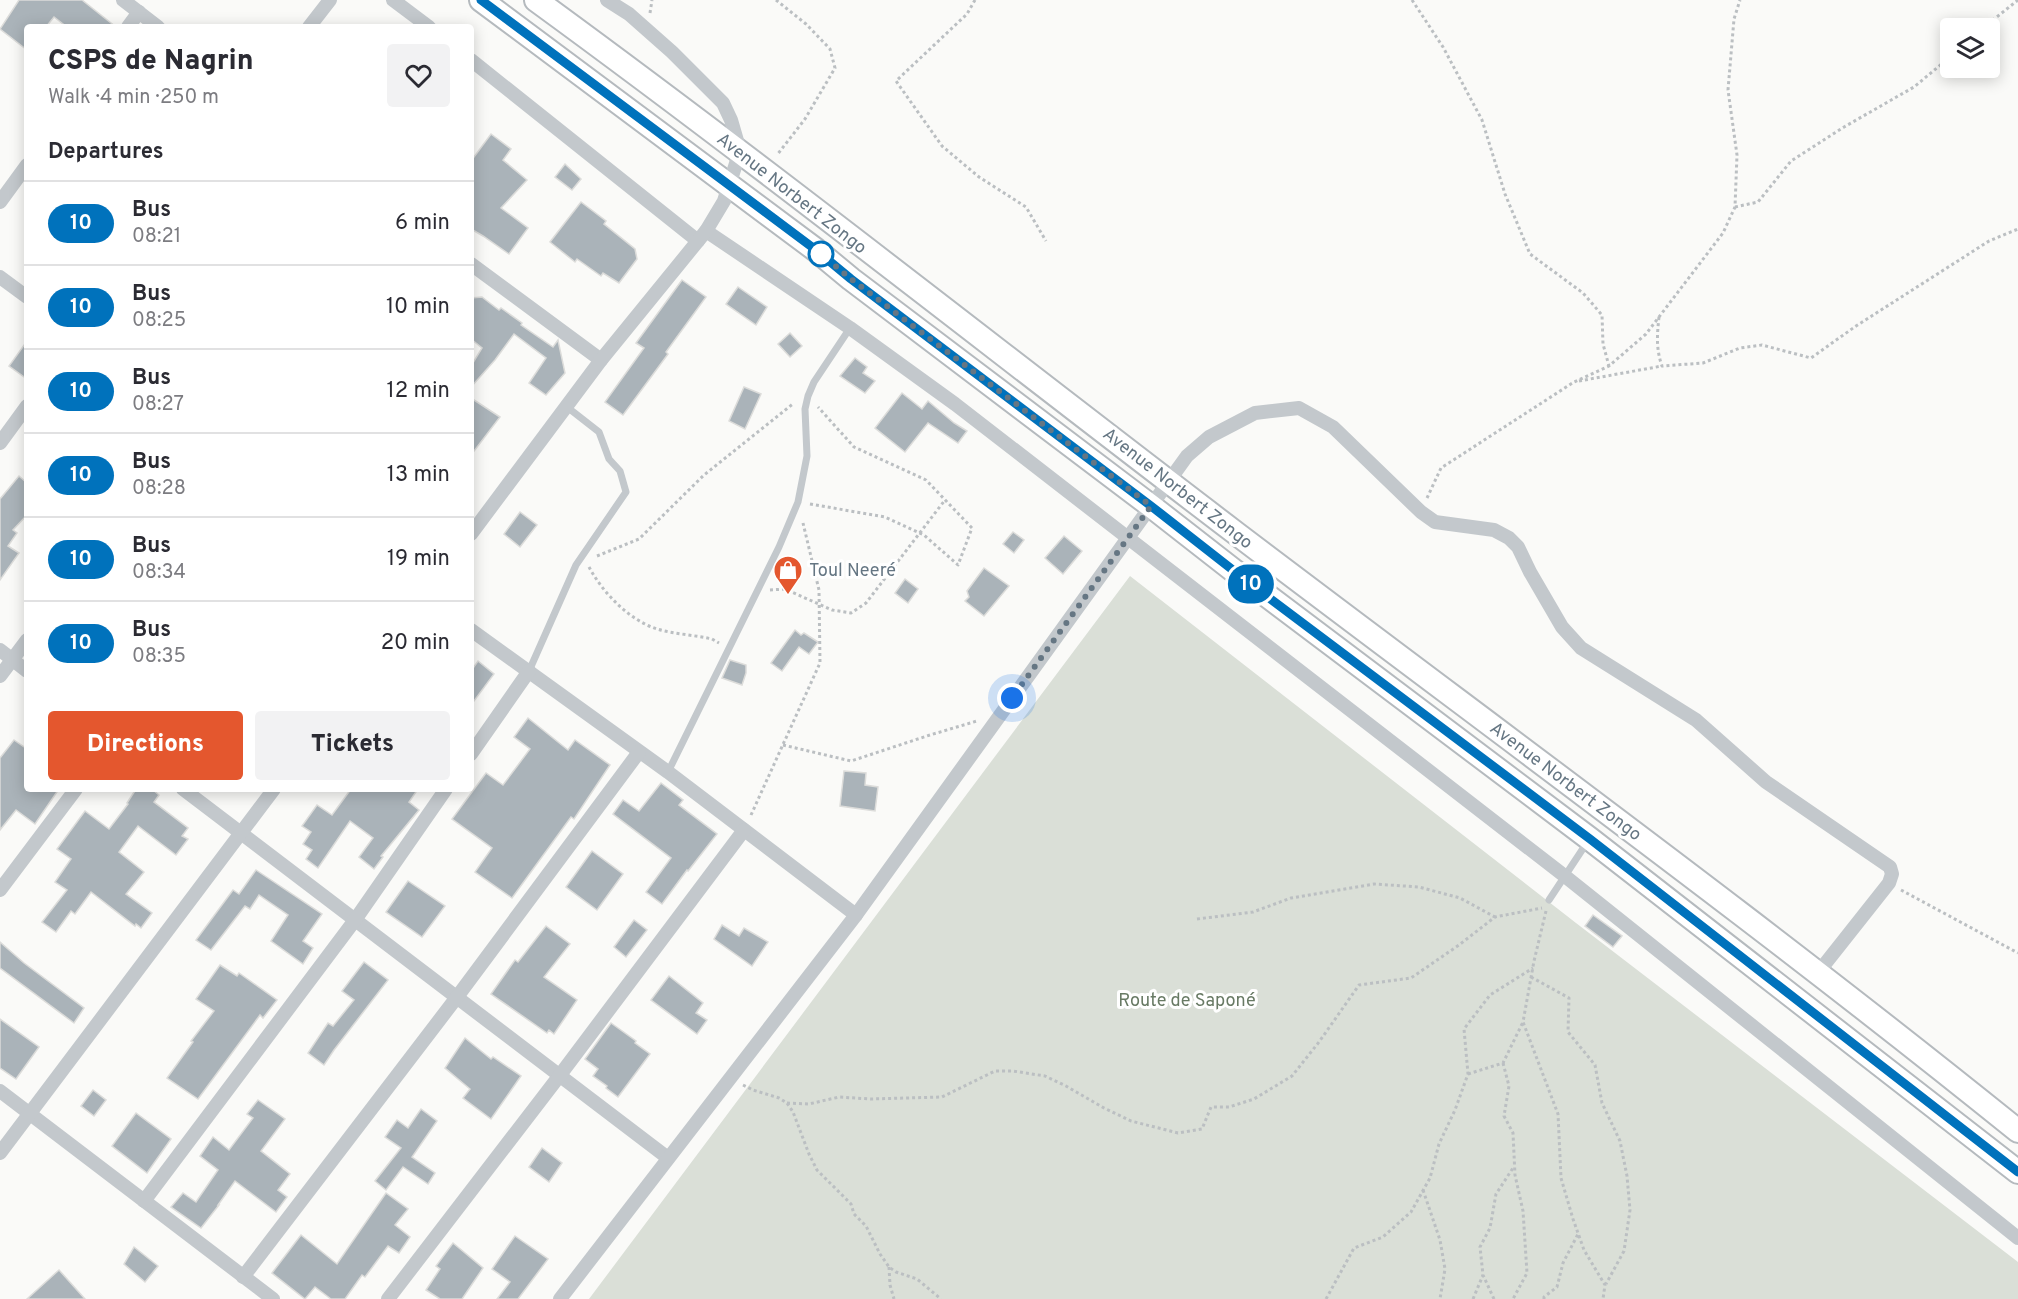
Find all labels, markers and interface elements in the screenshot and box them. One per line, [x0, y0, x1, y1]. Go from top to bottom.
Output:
map controls [1940, 18, 2000, 78]
button: layers [1940, 18, 2000, 78]
text: CSPS de Nagrin [48, 44, 254, 80]
button: heart [387, 44, 450, 107]
text: Walk · 4 min · 250 m [48, 85, 219, 111]
street label: Avenue Norbert Zongo [711, 128, 871, 260]
text: Departures [48, 139, 164, 166]
text: Bus [132, 197, 171, 224]
text: 10 [70, 210, 92, 237]
text: 6 min [395, 210, 450, 237]
text: 08:21 [132, 224, 181, 250]
unlabelled marker [808, 241, 834, 267]
text: Bus [132, 281, 171, 308]
text: 10 [70, 294, 92, 321]
text: 10 min [386, 294, 450, 321]
text: 08:25 [132, 308, 186, 334]
text: Bus [132, 365, 171, 392]
text: 10 [70, 378, 92, 405]
text: 12 min [387, 378, 450, 405]
text: 08:27 [132, 392, 184, 418]
street label: Avenue Norbert Zongo [1097, 423, 1257, 555]
text: Bus [132, 449, 171, 476]
text: 10 [70, 462, 92, 489]
text: 13 min [387, 462, 450, 489]
text: 08:28 [132, 476, 186, 502]
text: Bus [132, 533, 171, 560]
text: 10 [70, 546, 92, 573]
text: 19 min [387, 546, 450, 573]
shop icon: Toul Neeré [772, 554, 804, 596]
text: 08:34 [132, 560, 186, 586]
place label: Toul Neeré [809, 560, 896, 583]
line badge: 10 [1224, 564, 1278, 604]
text: 10 [1240, 571, 1262, 598]
text: Bus [132, 617, 171, 644]
text: 10 [70, 630, 92, 657]
text: 20 min [381, 630, 450, 657]
text: 08:35 [132, 644, 186, 670]
your location [997, 683, 1027, 713]
button: Directions [48, 711, 243, 780]
button: Tickets [255, 711, 450, 780]
street label: Avenue Norbert Zongo [1485, 718, 1646, 847]
park label: Route de Saponé [1118, 990, 1256, 1013]

